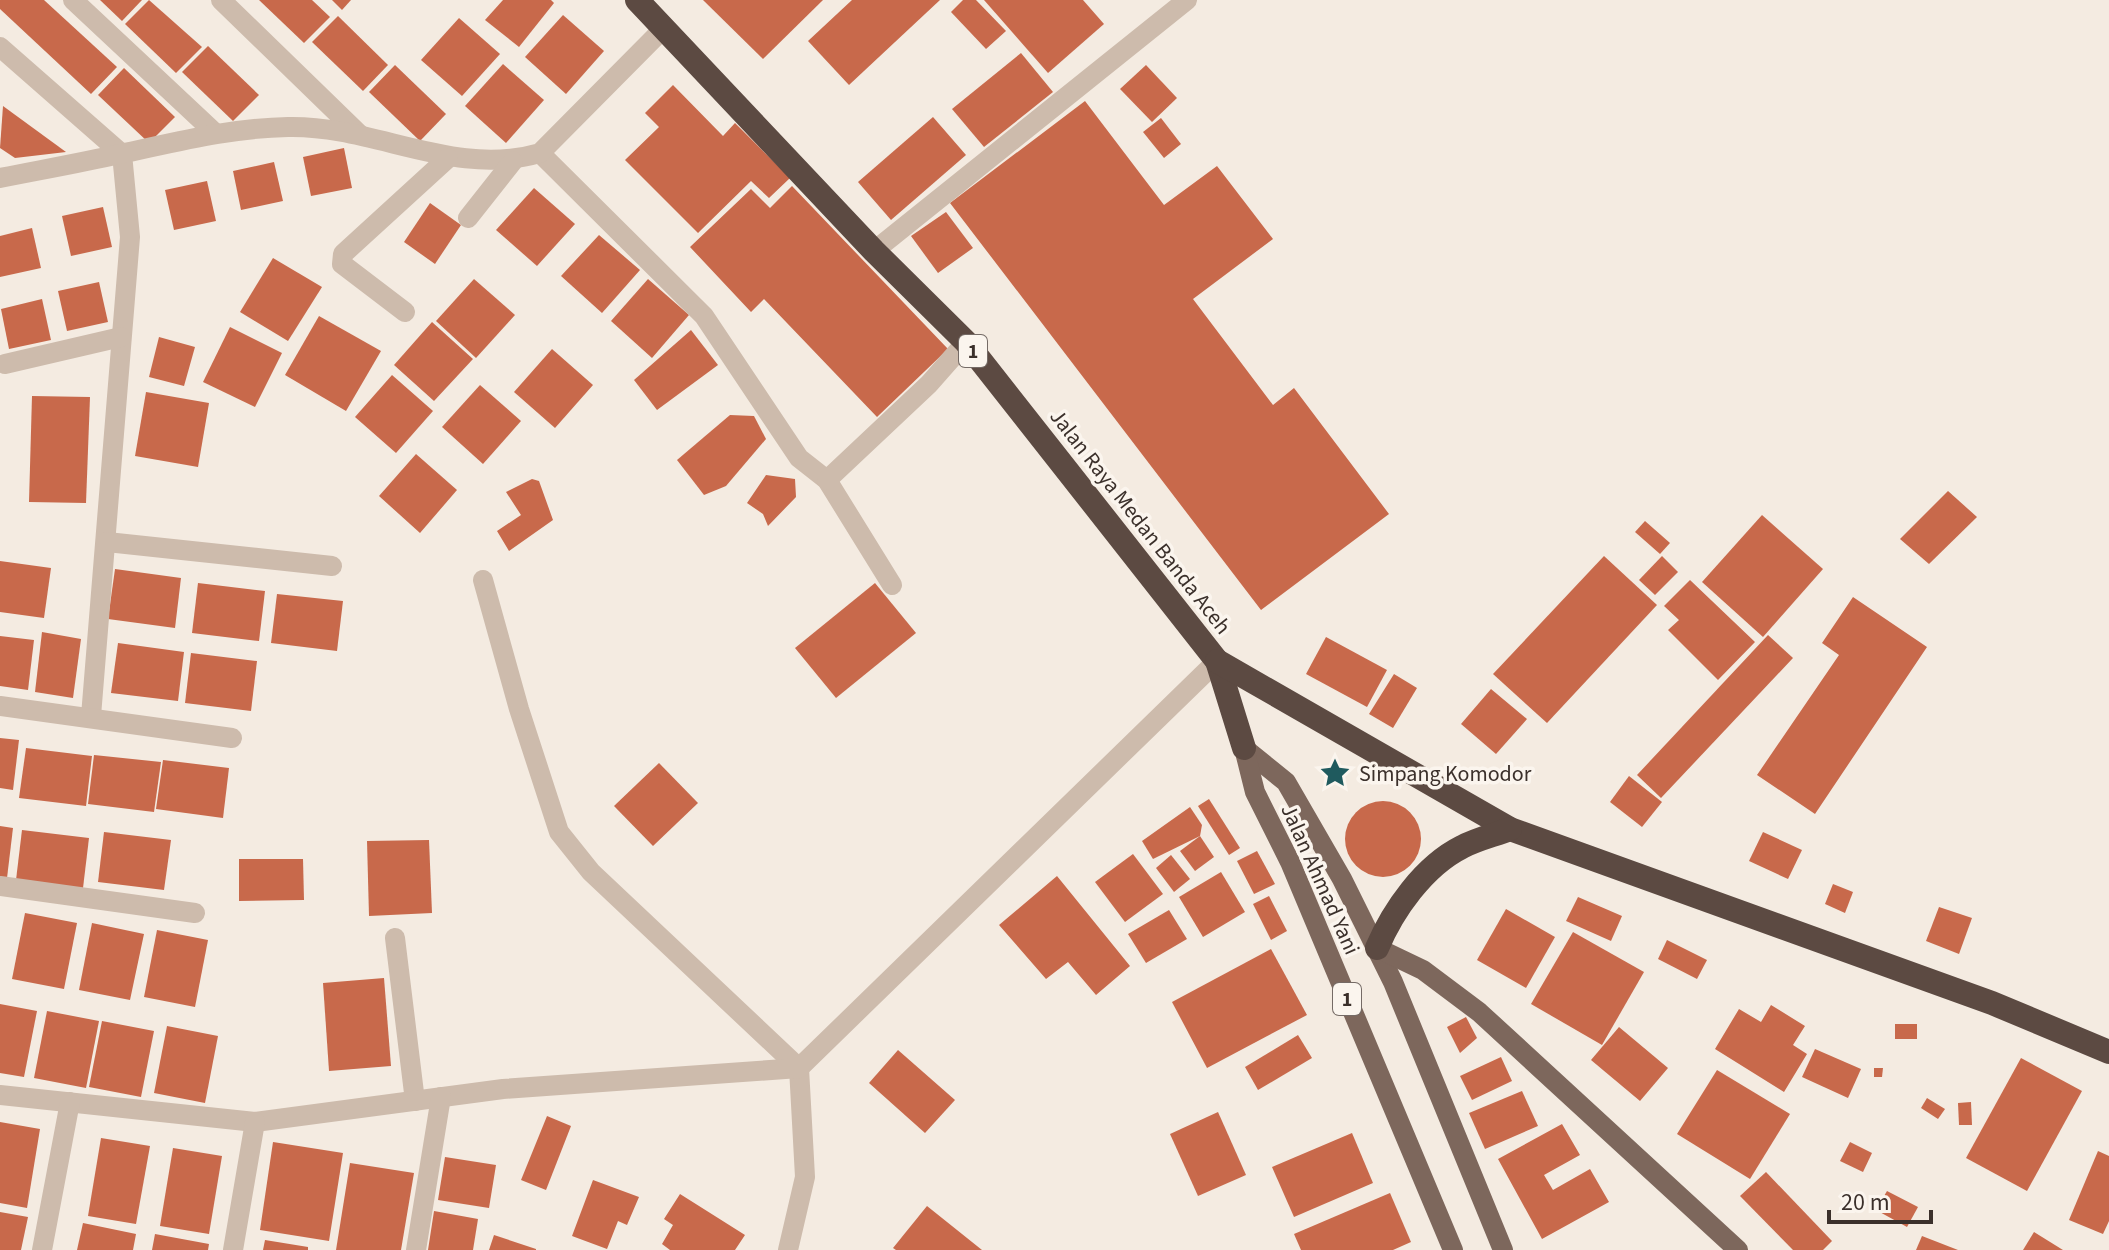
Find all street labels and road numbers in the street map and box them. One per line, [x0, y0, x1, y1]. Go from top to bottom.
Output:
road number: 1 [959, 335, 987, 367]
street label: Jalan Raya Medan Banda Aceh [1042, 402, 1239, 641]
street label: Jalan Ahmad Yani [1272, 799, 1368, 960]
road number: 1 [1333, 983, 1361, 1015]

